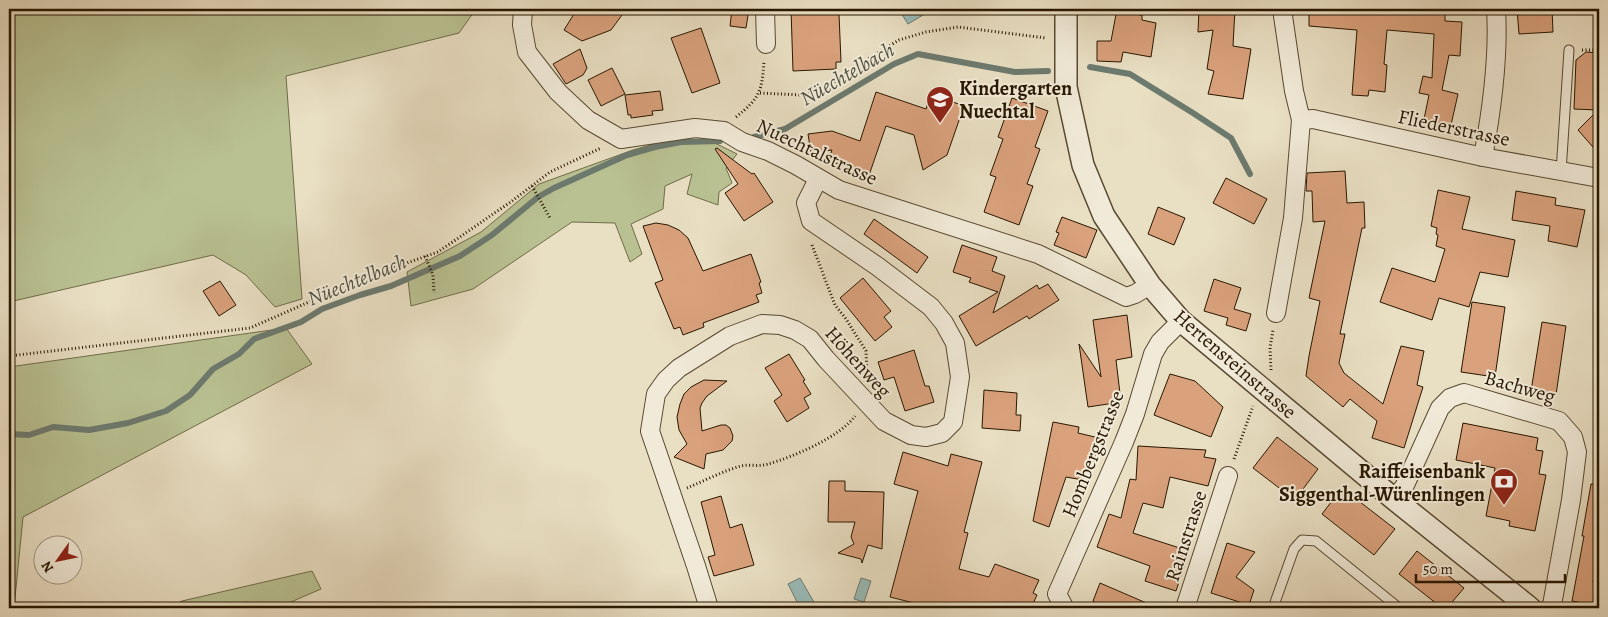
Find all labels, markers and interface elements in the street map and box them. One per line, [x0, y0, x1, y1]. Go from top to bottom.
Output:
water label: Nüechtelbach [795, 36, 899, 112]
place label: Kindergarten Nuechtal [959, 75, 1072, 125]
school or university icon: Kindergarten Nuechtal [925, 85, 955, 124]
street label: Fliederstrasse [1396, 103, 1512, 153]
street label: Nuechtalstrasse [752, 112, 882, 192]
water label: Nüechtelbach [303, 247, 411, 313]
street label: Hertensteinstrasse [1168, 303, 1302, 425]
street label: Höhenweg [819, 320, 897, 404]
street label: Bachweg [1481, 364, 1559, 410]
street label: Hombergstrasse [1055, 387, 1131, 521]
place label: Raiffeisenbank Siggenthal-Würenlingen [1279, 458, 1486, 508]
bank icon: Raiffeisenbank Siggenthal-Würenlingen [1489, 467, 1519, 506]
street label: Rainstrasse [1159, 487, 1213, 585]
north arrow [32, 534, 82, 584]
scale bar [1416, 552, 1564, 584]
text: N [37, 557, 58, 576]
text: 50 m [1423, 559, 1453, 579]

